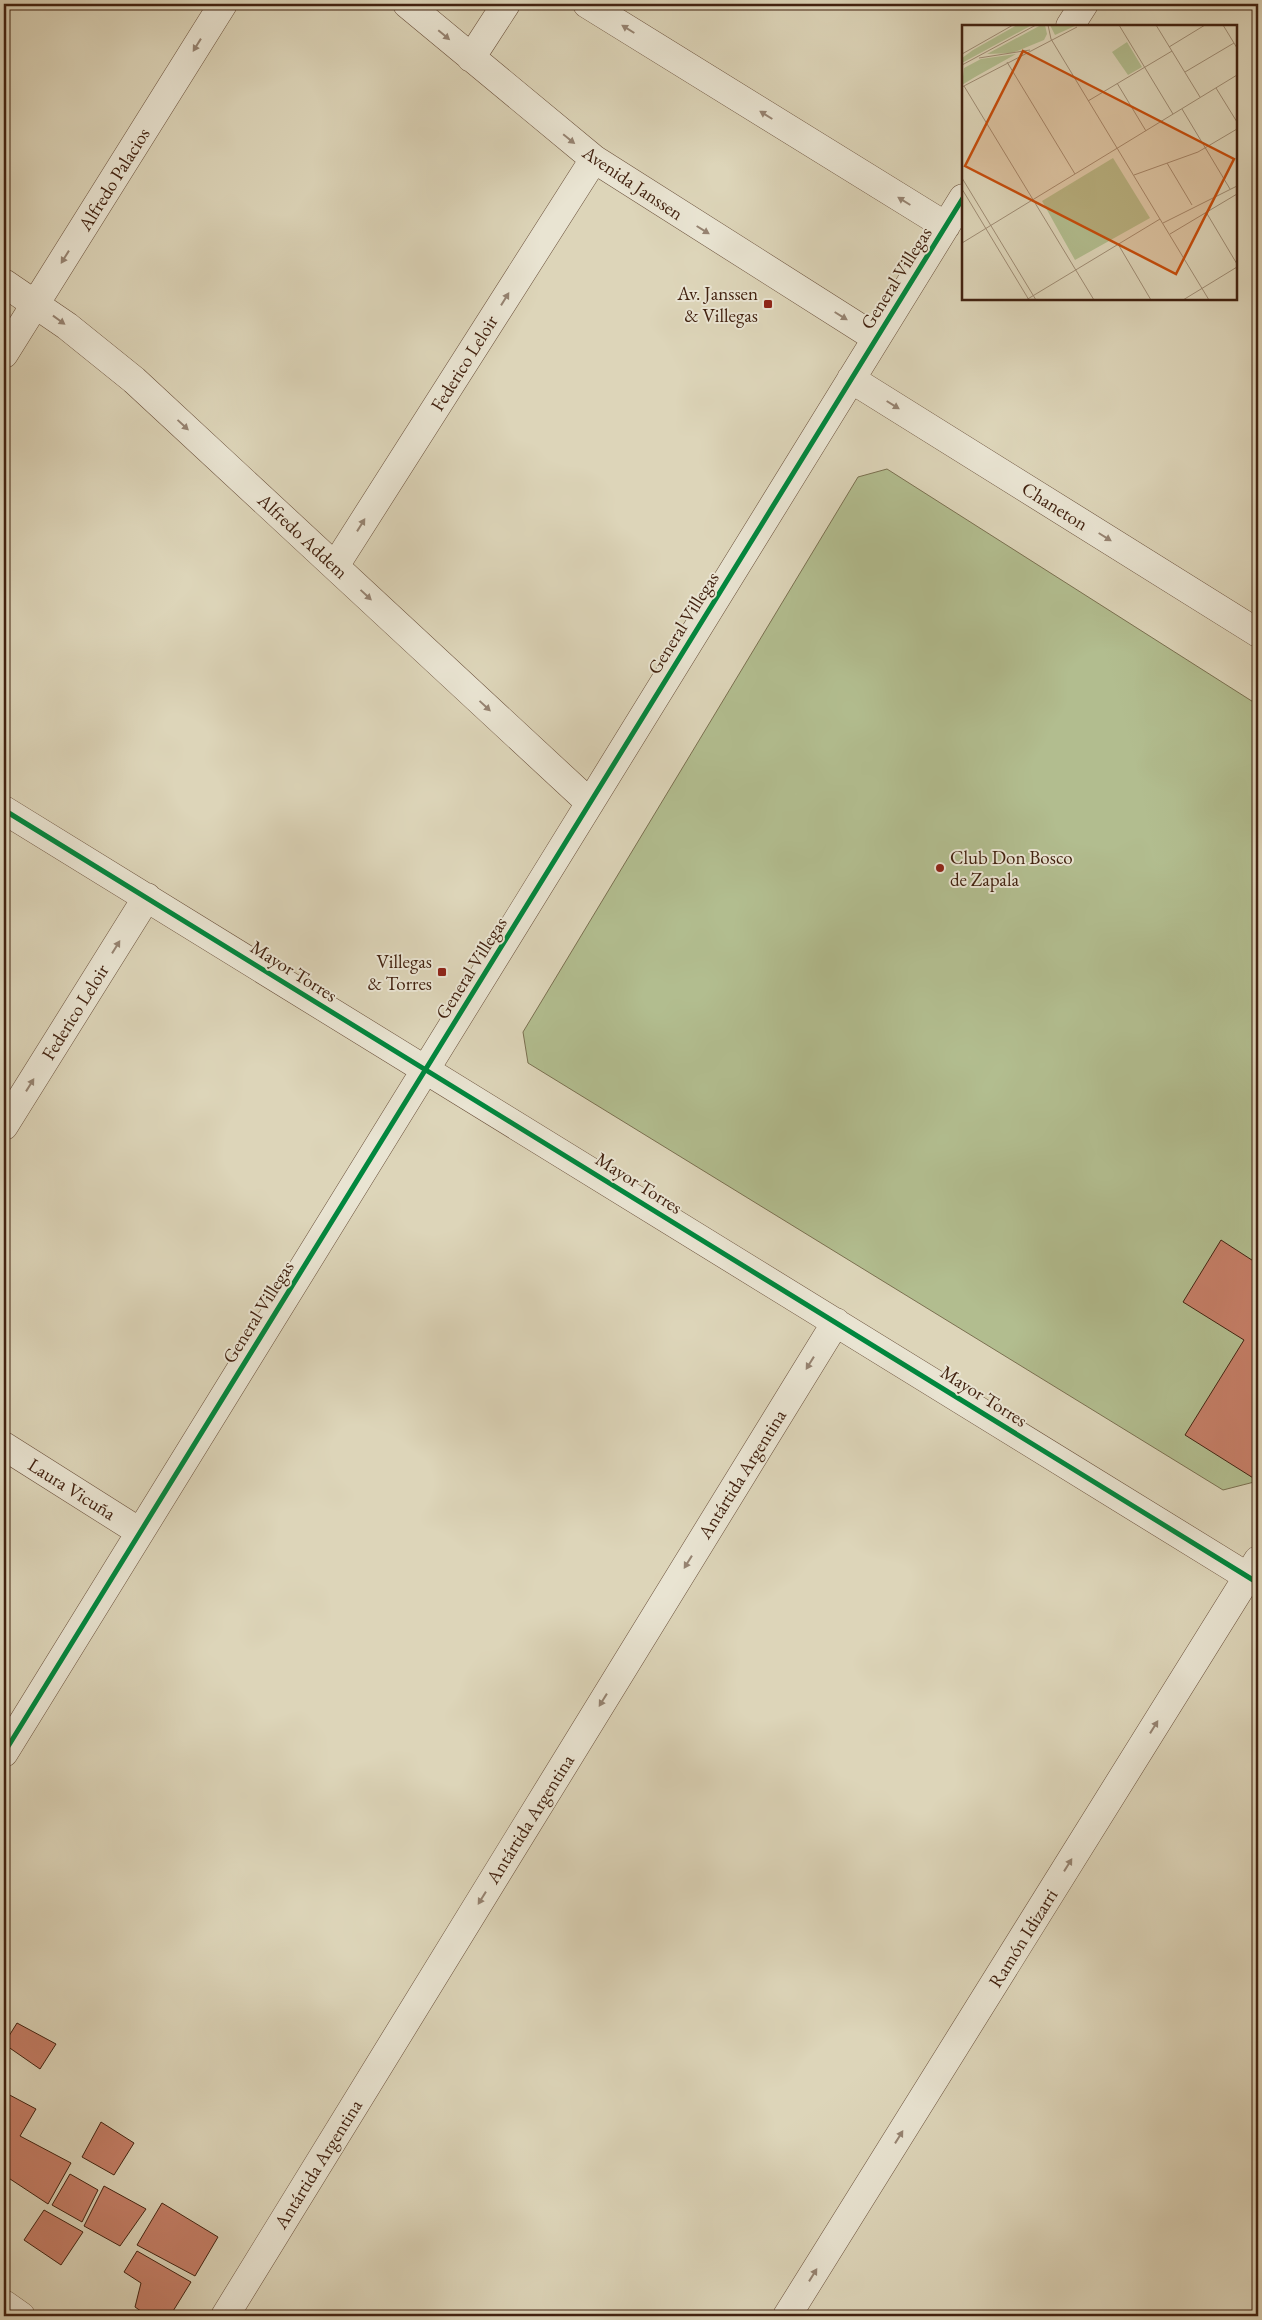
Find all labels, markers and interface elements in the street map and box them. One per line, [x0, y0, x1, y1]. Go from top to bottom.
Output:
one-way arrow [621, 25, 635, 34]
inset map [962, 25, 1237, 300]
one-way arrow [438, 29, 450, 40]
one-way arrow [193, 38, 202, 52]
one-way arrow [760, 110, 773, 120]
street label: Alfredo Palacios [72, 123, 156, 236]
one-way arrow [562, 134, 575, 145]
street label: Avenida Janssen [577, 139, 688, 226]
one-way arrow [898, 196, 911, 205]
street label: General Villegas [855, 222, 937, 334]
one-way arrow [697, 225, 710, 234]
one-way arrow [60, 250, 69, 263]
place label: Av. Janssen & Villegas [676, 281, 758, 328]
one-way arrow [500, 293, 510, 306]
marker: Av. Janssen & Villegas [762, 298, 774, 310]
street label: Federico Leloir [425, 310, 504, 416]
one-way arrow [835, 311, 848, 321]
one-way arrow [52, 315, 66, 325]
one-way arrow [886, 400, 899, 409]
one-way arrow [176, 419, 188, 431]
street label: Chaneton [1017, 476, 1093, 536]
street label: Alfredo Addem [252, 487, 354, 584]
one-way arrow [357, 518, 366, 532]
one-way arrow [1098, 532, 1111, 542]
street label: General Villegas [642, 567, 724, 679]
one-way arrow [360, 589, 372, 601]
one-way arrow [479, 700, 491, 712]
place label: Club Don Bosco de Zapala [950, 845, 1073, 892]
marker: Club Don Bosco de Zapala [934, 862, 946, 874]
street label: General Villegas [430, 912, 512, 1024]
street label: Mayor Torres [246, 934, 342, 1008]
one-way arrow [111, 940, 120, 953]
place label: Villegas & Torres [367, 949, 432, 996]
street label: Federico Leloir [36, 959, 115, 1065]
marker: Villegas & Torres [436, 966, 448, 978]
one-way arrow [25, 1078, 34, 1091]
street label: Mayor Torres [591, 1146, 687, 1220]
street label: General Villegas [217, 1256, 299, 1368]
one-way arrow [806, 1357, 815, 1370]
street label: Mayor Torres [936, 1359, 1032, 1433]
street label: Antártida Argentina [692, 1404, 792, 1544]
street label: Laura Vicuña [23, 1452, 121, 1526]
one-way arrow [684, 1555, 693, 1568]
one-way arrow [599, 1693, 608, 1707]
one-way arrow [1149, 1721, 1159, 1734]
street label: Antártida Argentina [480, 1749, 580, 1889]
one-way arrow [1063, 1859, 1073, 1872]
street label: Ramón Idizarri [983, 1884, 1063, 1992]
one-way arrow [477, 1892, 486, 1905]
street label: Antártida Argentina [268, 2094, 368, 2234]
one-way arrow [894, 2130, 904, 2143]
one-way arrow [808, 2268, 818, 2281]

